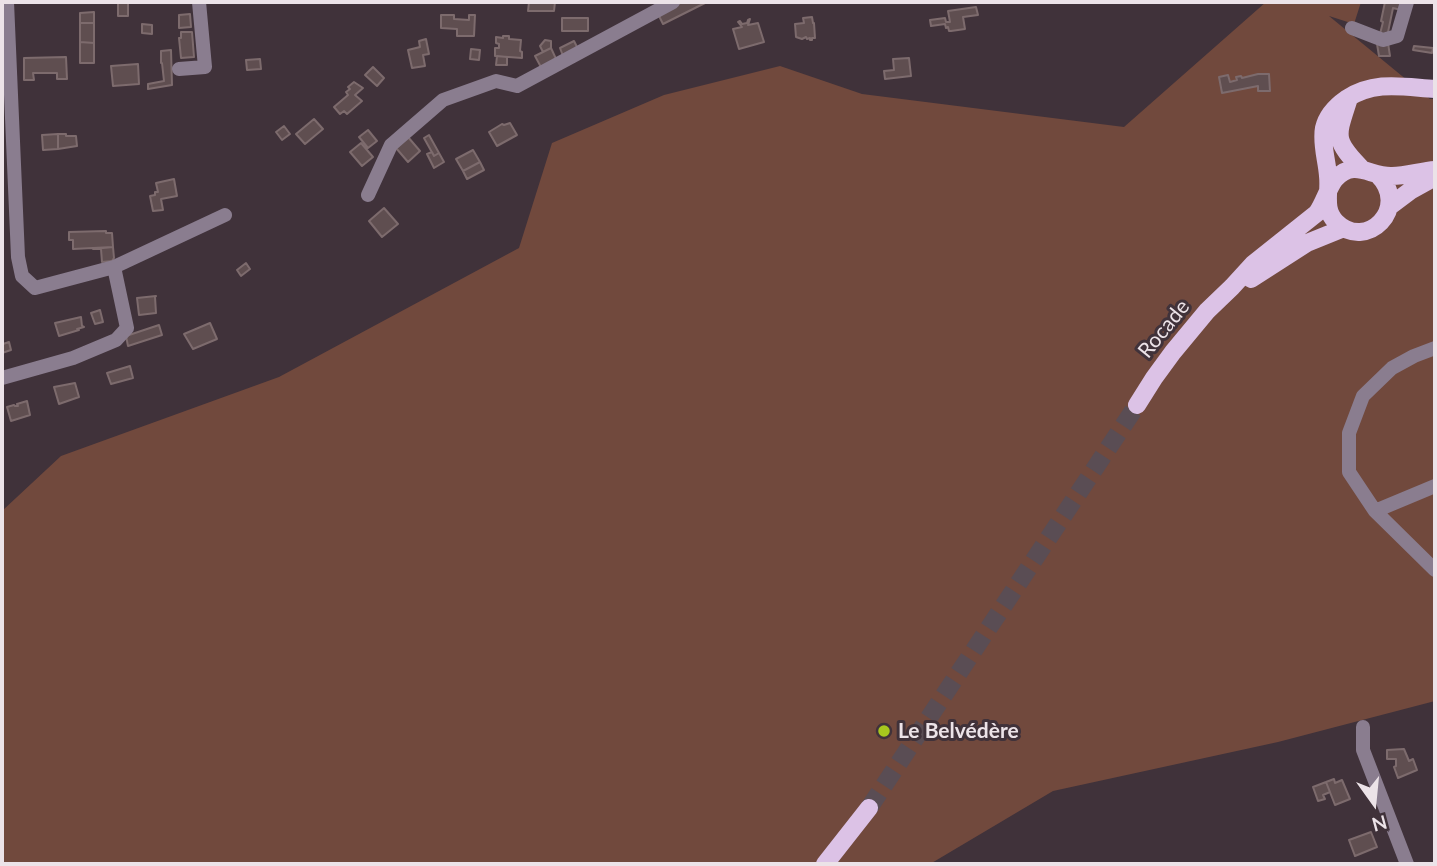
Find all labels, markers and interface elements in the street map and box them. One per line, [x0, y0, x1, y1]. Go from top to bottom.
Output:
street label: Rocade [1133, 295, 1195, 363]
place label: Le Belvédère [898, 718, 1019, 744]
marker: Le Belvédère [876, 723, 892, 739]
north arrow [1339, 768, 1409, 838]
text: N [1370, 811, 1390, 837]

